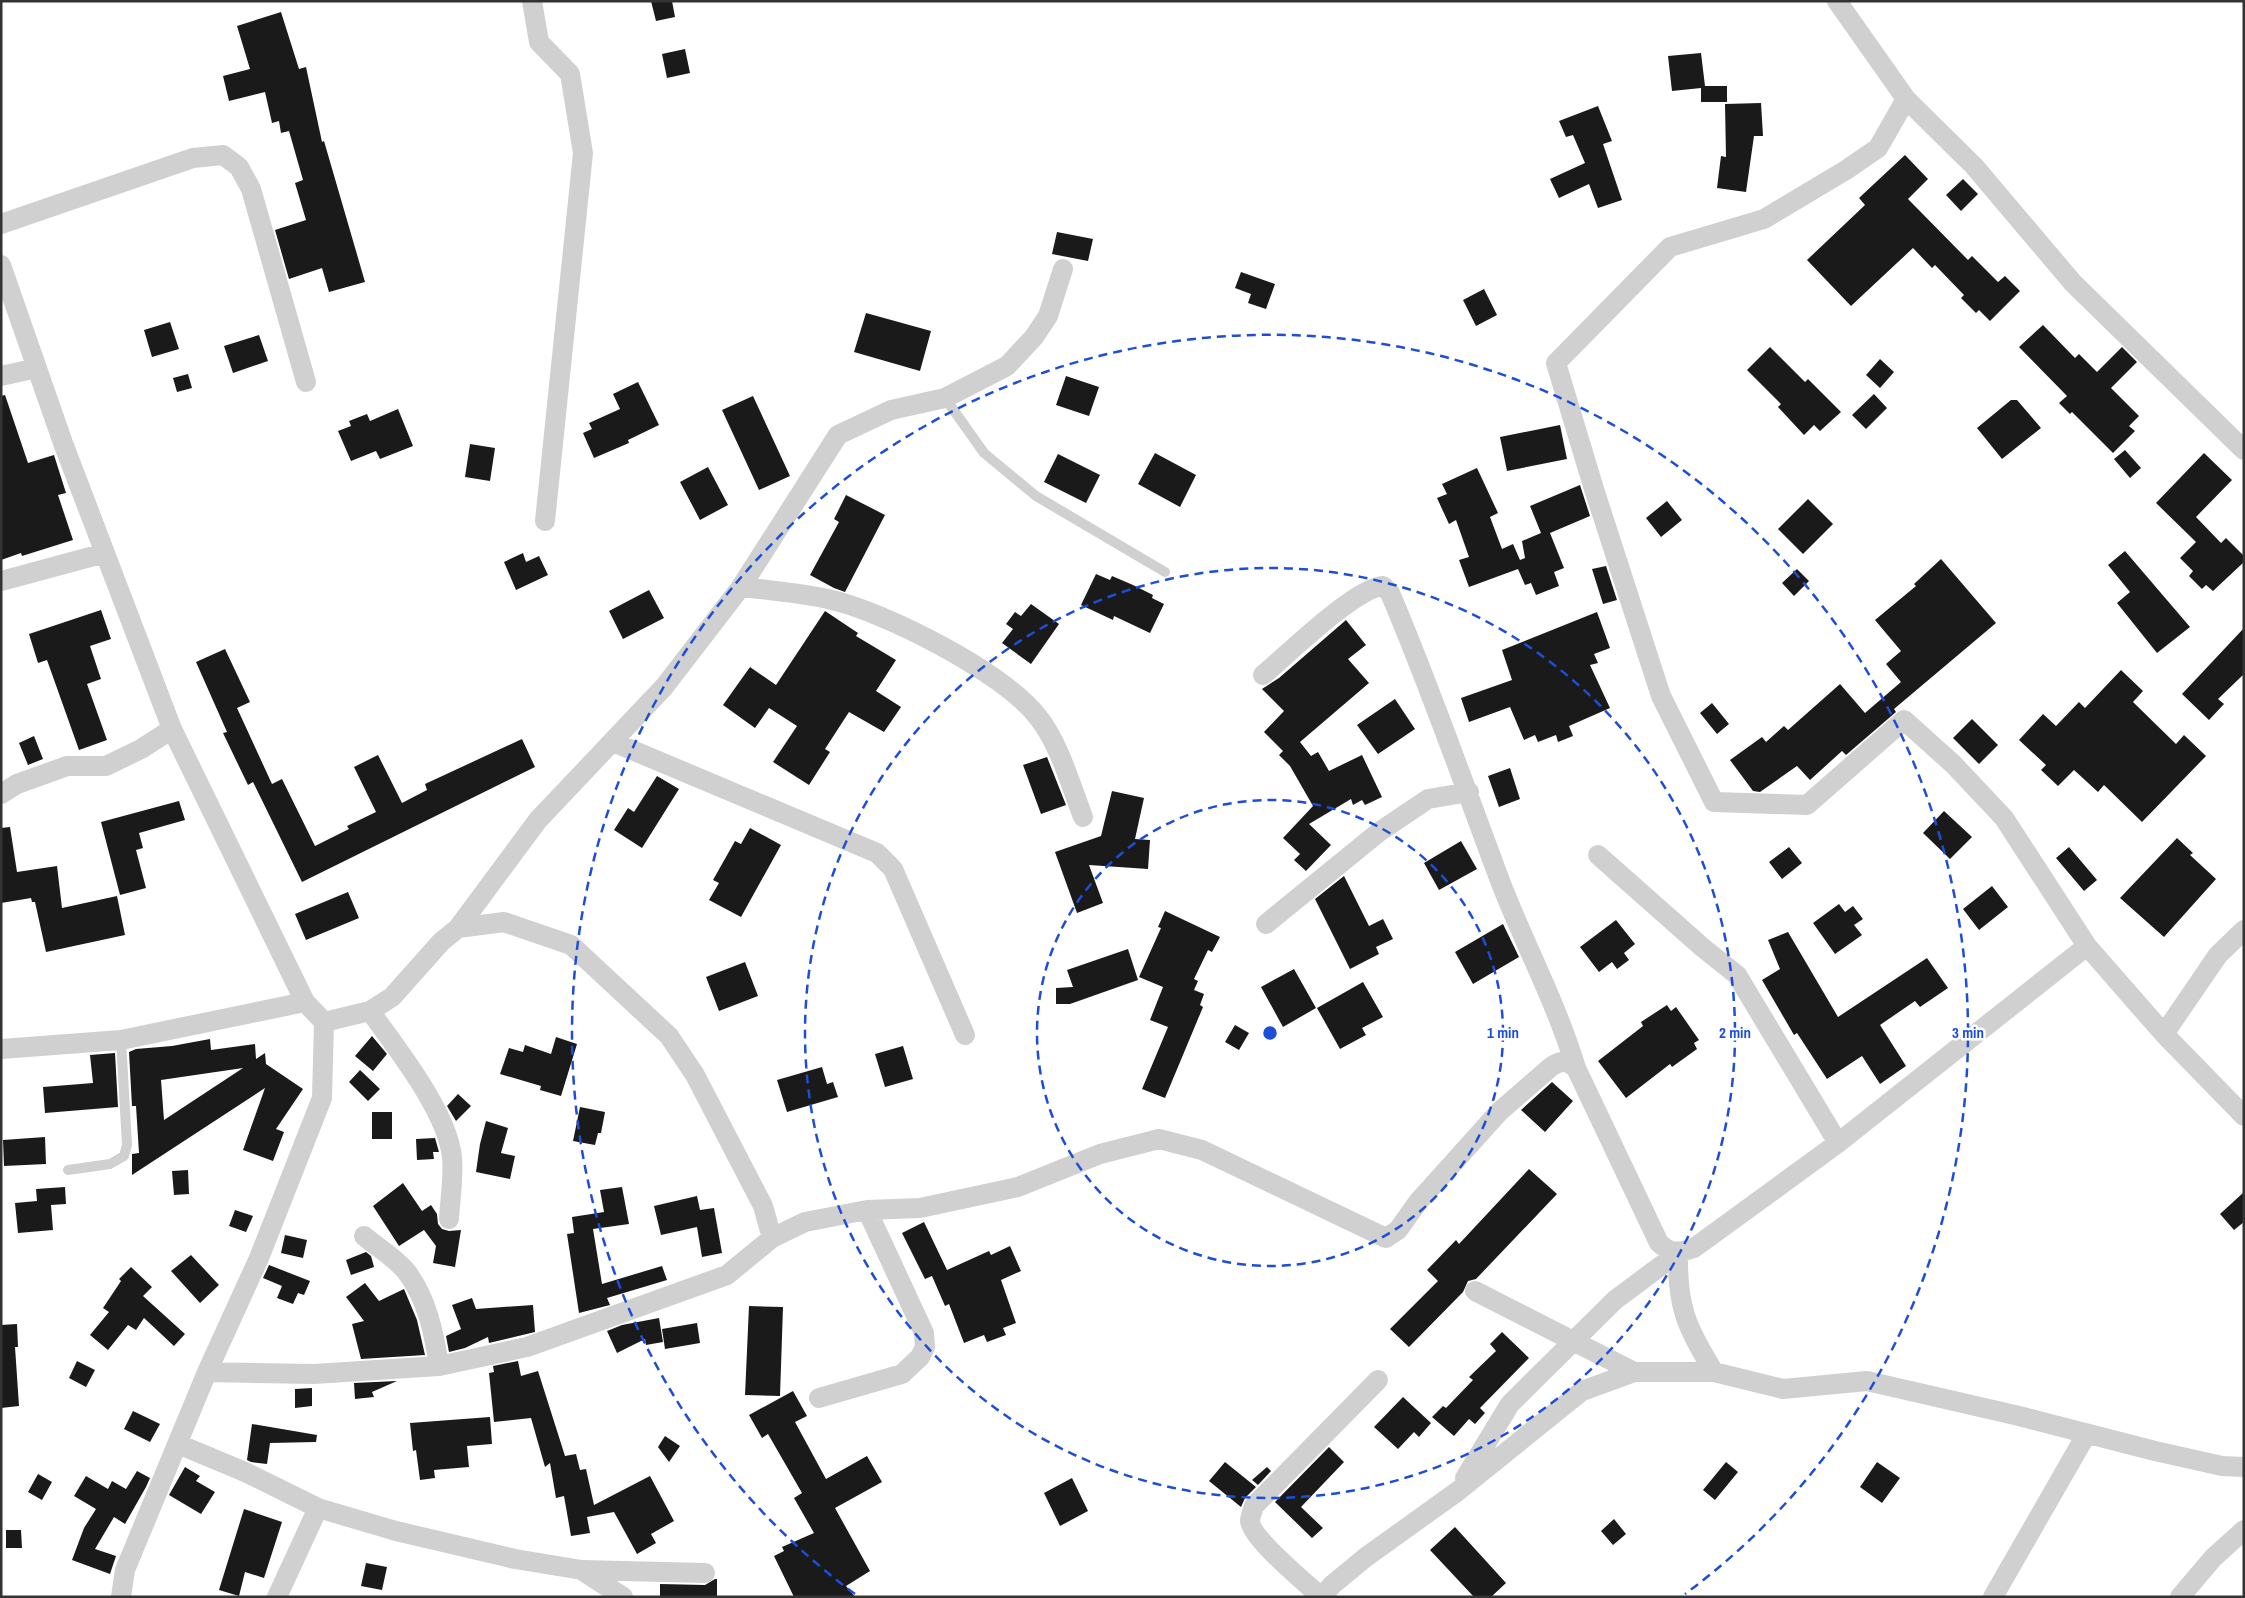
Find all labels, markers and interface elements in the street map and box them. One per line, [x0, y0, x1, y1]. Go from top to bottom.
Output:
text: 1 min [1487, 1022, 1519, 1043]
text: 2 min [1719, 1022, 1751, 1043]
text: 3 min [1952, 1022, 1984, 1043]
centre of rings [1261, 1024, 1279, 1042]

